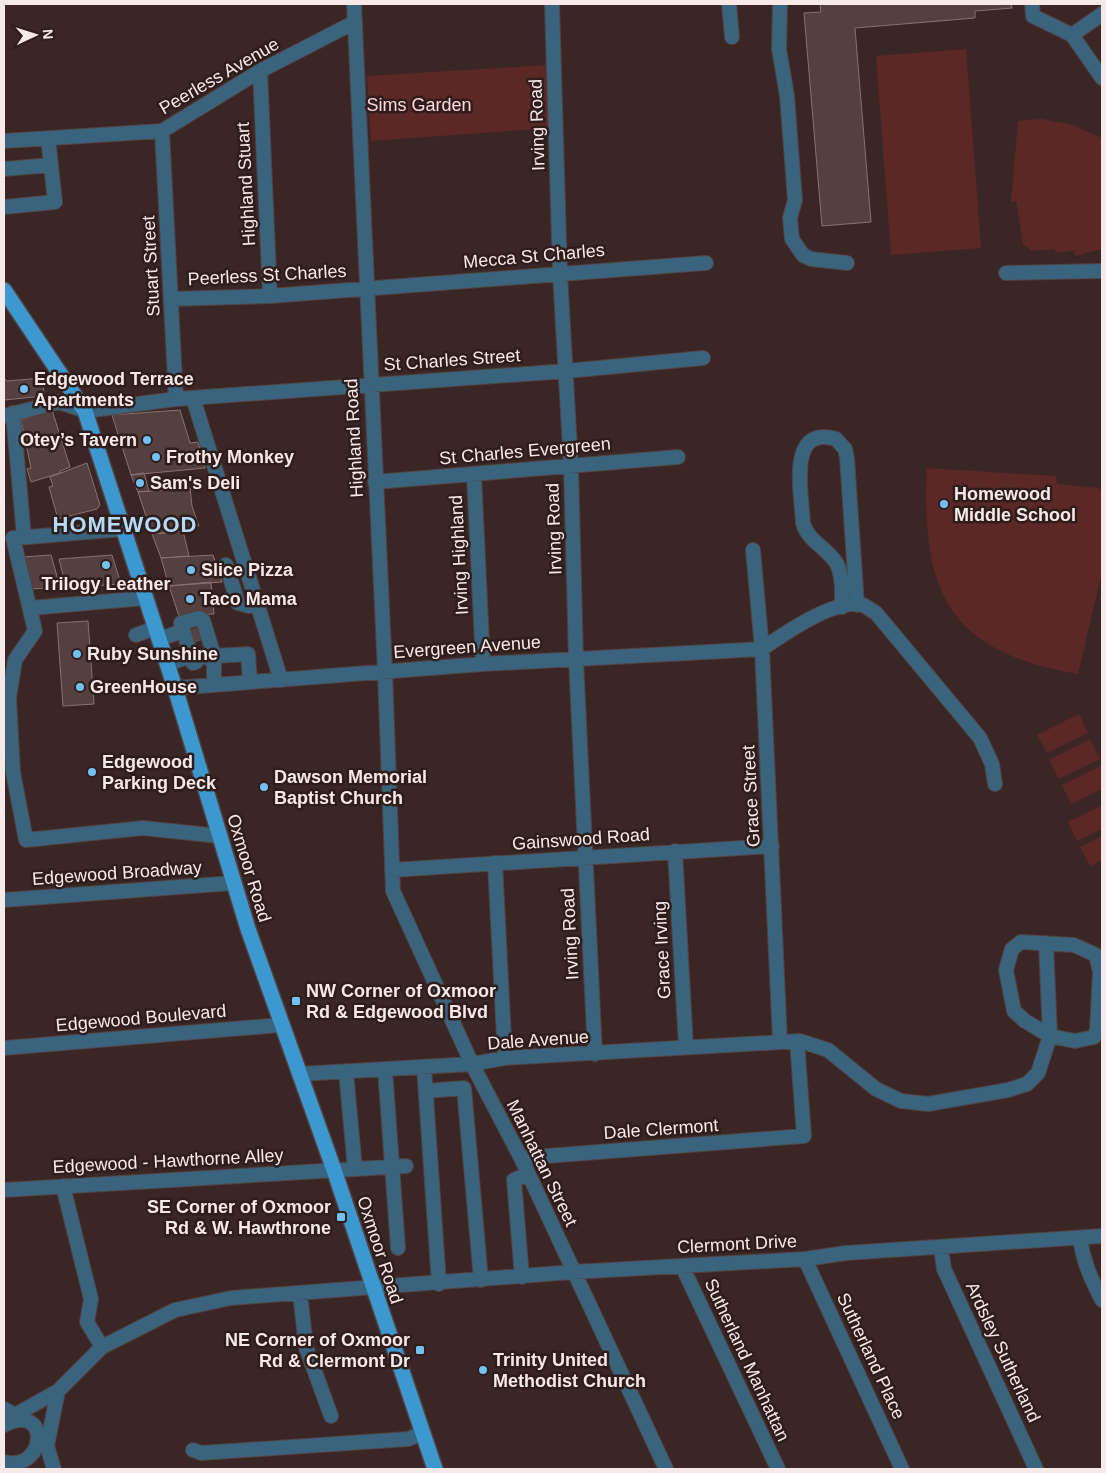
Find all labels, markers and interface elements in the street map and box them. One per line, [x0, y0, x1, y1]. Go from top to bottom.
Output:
north arrow [10, 10, 60, 60]
text: N [40, 28, 56, 40]
street label: Peerless Avenue [156, 34, 282, 118]
street label: Irving Road [525, 79, 549, 171]
park label: Sims Garden [366, 95, 472, 115]
street label: Highland Stuart [233, 122, 259, 246]
street label: Stuart Street [138, 215, 164, 317]
street label: Mecca St Charles [462, 240, 606, 272]
street label: Peerless St Charles [187, 261, 347, 289]
street label: St Charles Street [383, 345, 521, 375]
place label: Edgewood Terrace Apartments [34, 369, 194, 410]
street label: Highland Road [341, 378, 367, 498]
marker: Edgewood Terrace Apartments [18, 383, 30, 395]
place label: Otey’s Tavern [20, 430, 137, 450]
marker: Otey’s Tavern [141, 434, 153, 446]
street label: St Charles Evergreen [438, 434, 612, 468]
place label: Frothy Monkey [166, 447, 294, 467]
marker: Frothy Monkey [150, 451, 162, 463]
place label: Sam's Deli [150, 473, 240, 493]
marker: Sam's Deli [134, 477, 146, 489]
street label: Irving Road [542, 483, 566, 575]
place label: Homewood Middle School [954, 484, 1076, 525]
street label: Irving Highland [446, 495, 472, 615]
marker: Homewood Middle School [938, 498, 950, 510]
district label: HOMEWOOD [53, 512, 197, 537]
marker: Trilogy Leather [100, 559, 112, 571]
place label: Slice Pizza [201, 560, 294, 580]
marker: Slice Pizza [185, 564, 197, 576]
place label: Trilogy Leather [41, 574, 171, 594]
place label: Taco Mama [200, 589, 298, 609]
marker: Taco Mama [184, 593, 196, 605]
street label: Evergreen Avenue [393, 632, 541, 662]
place label: Ruby Sunshine [87, 644, 218, 664]
marker: Ruby Sunshine [71, 648, 83, 660]
place label: GreenHouse [90, 677, 197, 697]
marker: GreenHouse [74, 681, 86, 693]
street label: Grace Street [738, 745, 764, 847]
place label: Edgewood Parking Deck [102, 752, 217, 793]
marker: Edgewood Parking Deck [86, 766, 98, 778]
place label: Dawson Memorial Baptist Church [274, 767, 427, 808]
marker: Dawson Memorial Baptist Church [258, 781, 270, 793]
street label: Oxmoor Road [223, 812, 275, 924]
street label: Gainswood Road [511, 824, 651, 854]
street label: Edgewood Broadway [31, 857, 203, 889]
street label: Irving Road [558, 888, 582, 980]
street label: Grace Irving [649, 901, 675, 999]
place label: NW Corner of Oxmoor Rd & Edgewood Blvd [306, 981, 496, 1022]
marker: NW Corner of Oxmoor Rd & Edgewood Blvd [290, 995, 302, 1007]
street label: Edgewood Boulevard [55, 1001, 227, 1035]
street label: Dale Avenue [487, 1026, 589, 1054]
street label: Manhattan Street [503, 1097, 581, 1229]
street label: Dale Clermont [603, 1115, 719, 1143]
street label: Edgewood - Hawthorne Alley [52, 1145, 284, 1177]
street label: Oxmoor Road [353, 1194, 407, 1306]
place label: SE Corner of Oxmoor Rd & W. Hawthrone [147, 1197, 331, 1238]
marker: SE Corner of Oxmoor Rd & W. Hawthrone [335, 1211, 347, 1223]
street label: Clermont Drive [677, 1231, 797, 1257]
street label: Sutherland Manhattan [701, 1276, 793, 1444]
street label: Ardsley Sutherland [962, 1279, 1044, 1425]
street label: Sutherland Place [833, 1290, 909, 1422]
place label: NE Corner of Oxmoor Rd & Clermont Dr [225, 1330, 410, 1371]
marker: NE Corner of Oxmoor Rd & Clermont Dr [414, 1344, 426, 1356]
place label: Trinity United Methodist Church [493, 1350, 646, 1391]
marker: Trinity United Methodist Church [477, 1364, 489, 1376]

